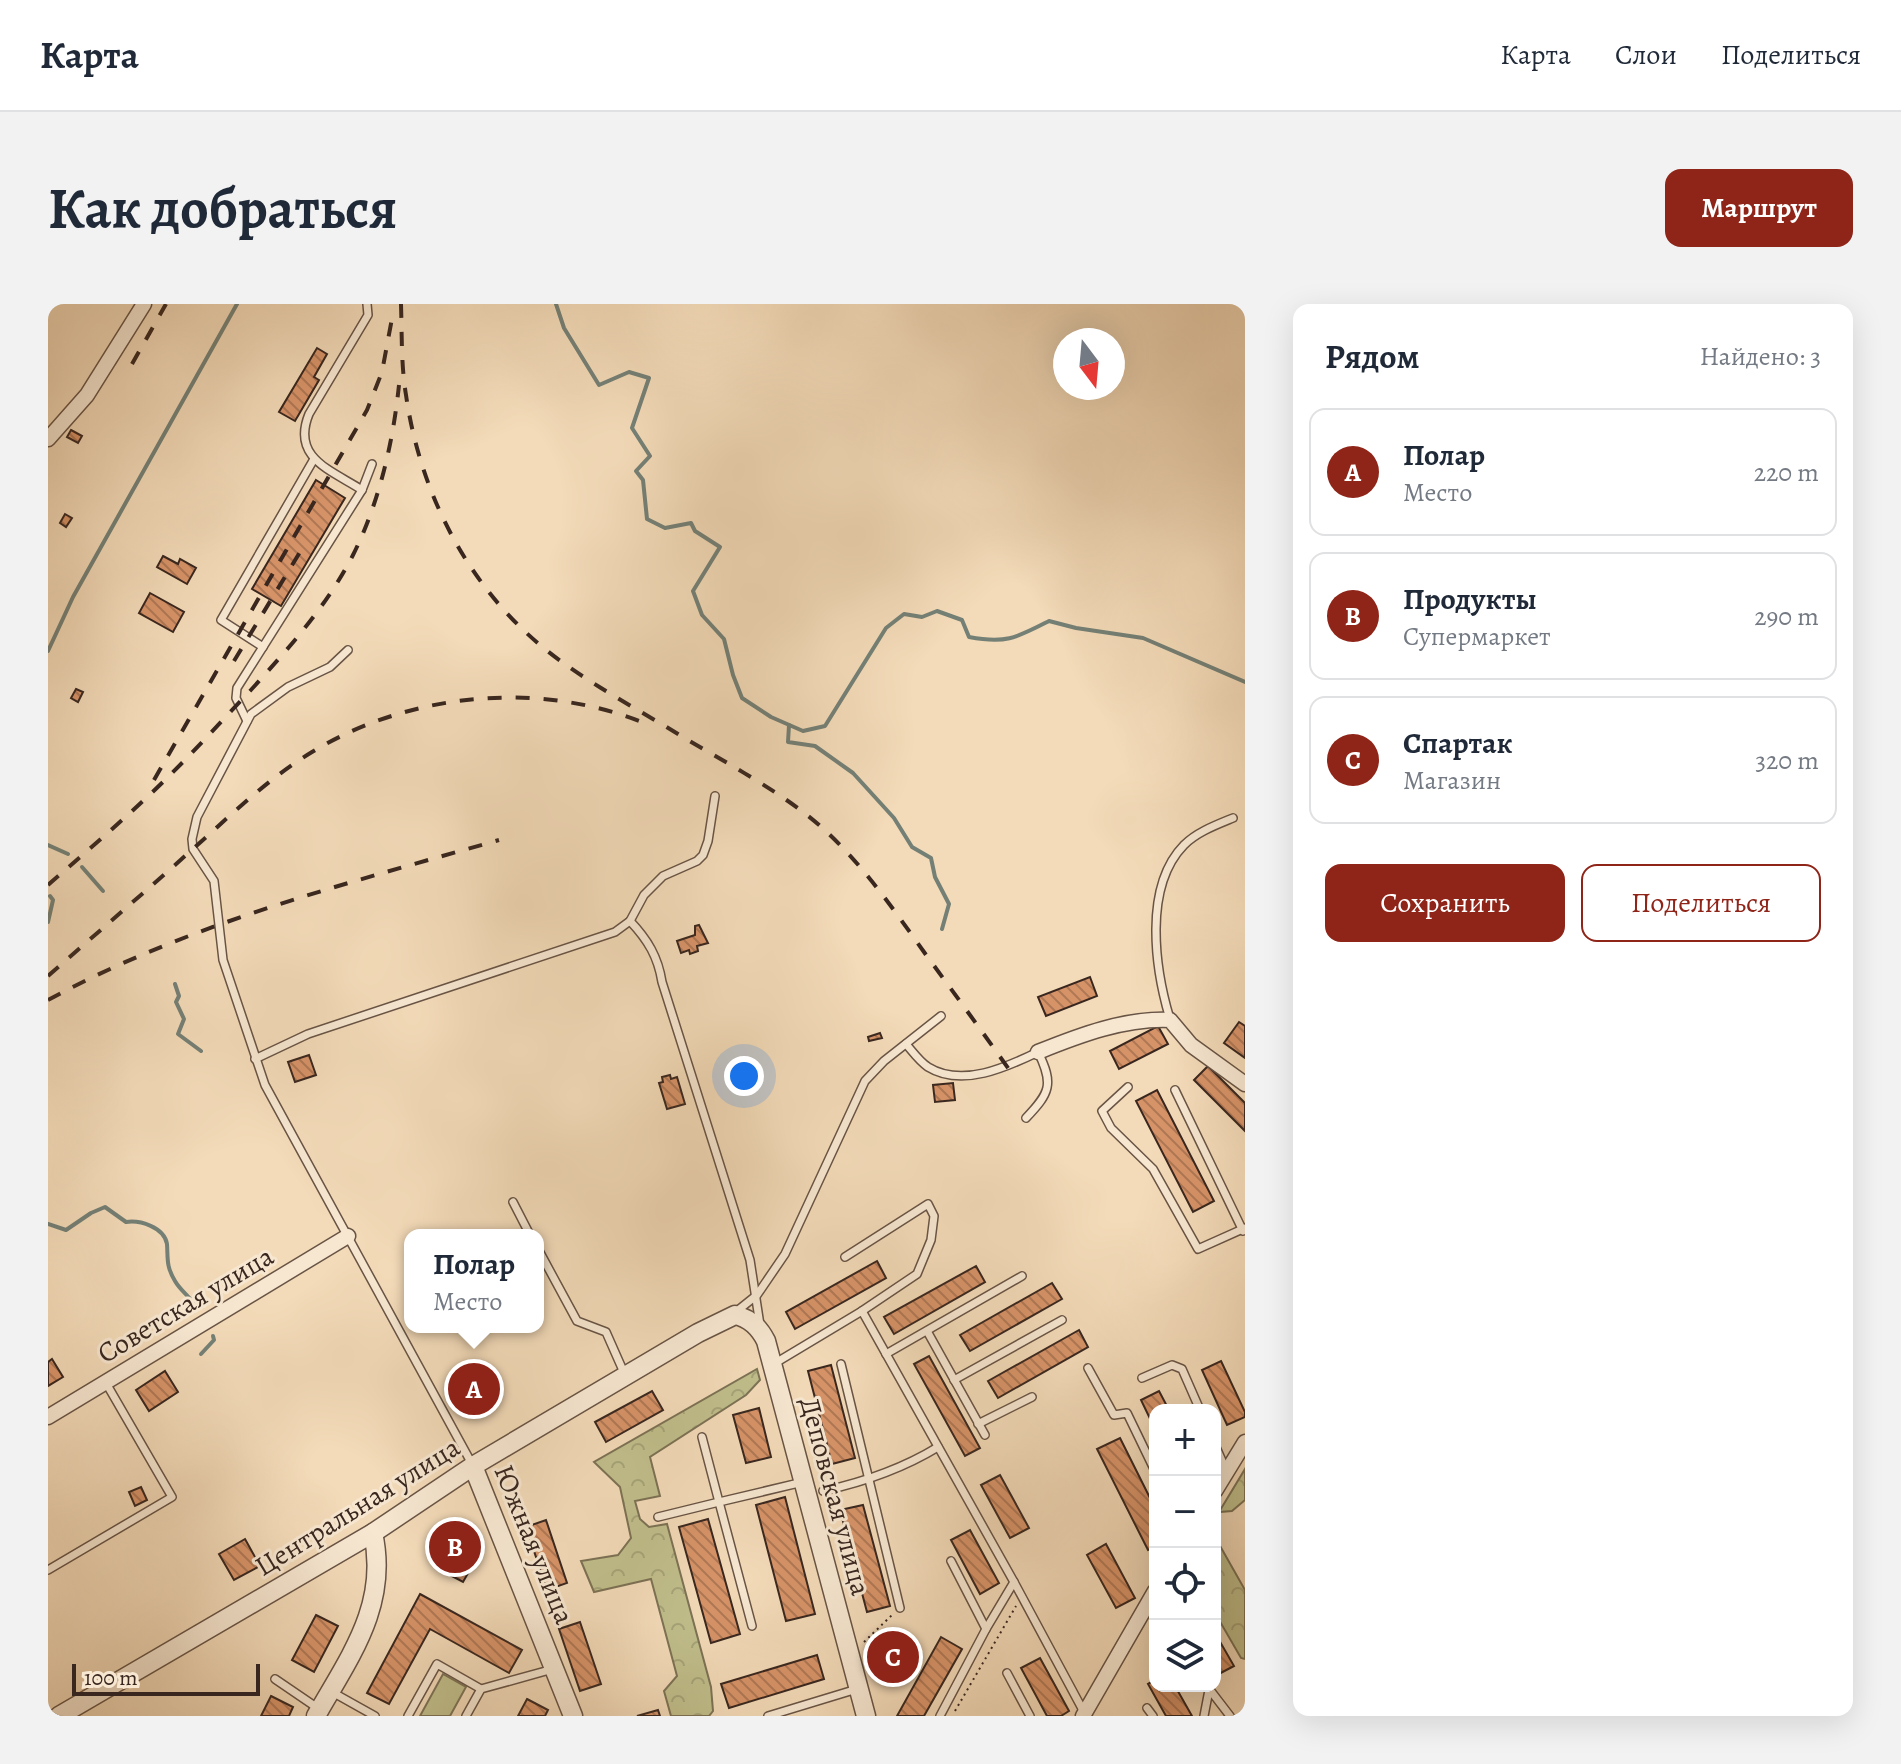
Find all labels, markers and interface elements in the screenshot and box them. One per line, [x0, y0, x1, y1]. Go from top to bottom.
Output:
text: Карта [40, 29, 139, 81]
text: Карта [1500, 36, 1571, 74]
text: Слои [1615, 36, 1677, 74]
text: Поделиться [1721, 36, 1861, 74]
button: Маршрут [1665, 169, 1853, 247]
text: Как добраться [48, 170, 397, 246]
north arrow [1053, 328, 1125, 400]
text: Рядом [1325, 333, 1419, 380]
text: Найдено: 3 [1700, 339, 1821, 374]
text: Полар [1403, 435, 1485, 475]
text: A [1345, 455, 1361, 490]
text: 220 m [1754, 455, 1819, 490]
text: Место [1403, 475, 1472, 510]
text: Продукты [1403, 579, 1537, 619]
text: B [1345, 599, 1361, 634]
text: 290 m [1754, 599, 1819, 634]
text: Супермаркет [1403, 619, 1551, 654]
text: Спартак [1403, 723, 1513, 763]
text: C [1345, 743, 1361, 778]
text: 320 m [1755, 743, 1819, 778]
text: Магазин [1403, 763, 1501, 798]
button: Сохранить [1325, 864, 1565, 942]
button: Поделиться [1581, 864, 1821, 942]
your location [724, 1056, 764, 1096]
popup [404, 1229, 544, 1333]
street label: Советская улица [90, 1237, 281, 1372]
text: Полар [433, 1244, 515, 1284]
text: Место [433, 1284, 502, 1319]
pin: A [448, 1359, 500, 1419]
street label: Деповская улица [790, 1393, 880, 1600]
map controls [1149, 1404, 1221, 1692]
button: + [1149, 1404, 1221, 1476]
street label: Центральная улица [248, 1428, 467, 1585]
street label: Южная улица [485, 1459, 583, 1630]
button: − [1149, 1476, 1221, 1548]
pin: B [429, 1517, 481, 1577]
button: locate [1149, 1548, 1221, 1620]
button: layers [1149, 1620, 1221, 1692]
pin: C [867, 1627, 919, 1687]
scale bar [72, 1660, 260, 1696]
text: 100 m [84, 1663, 138, 1693]

